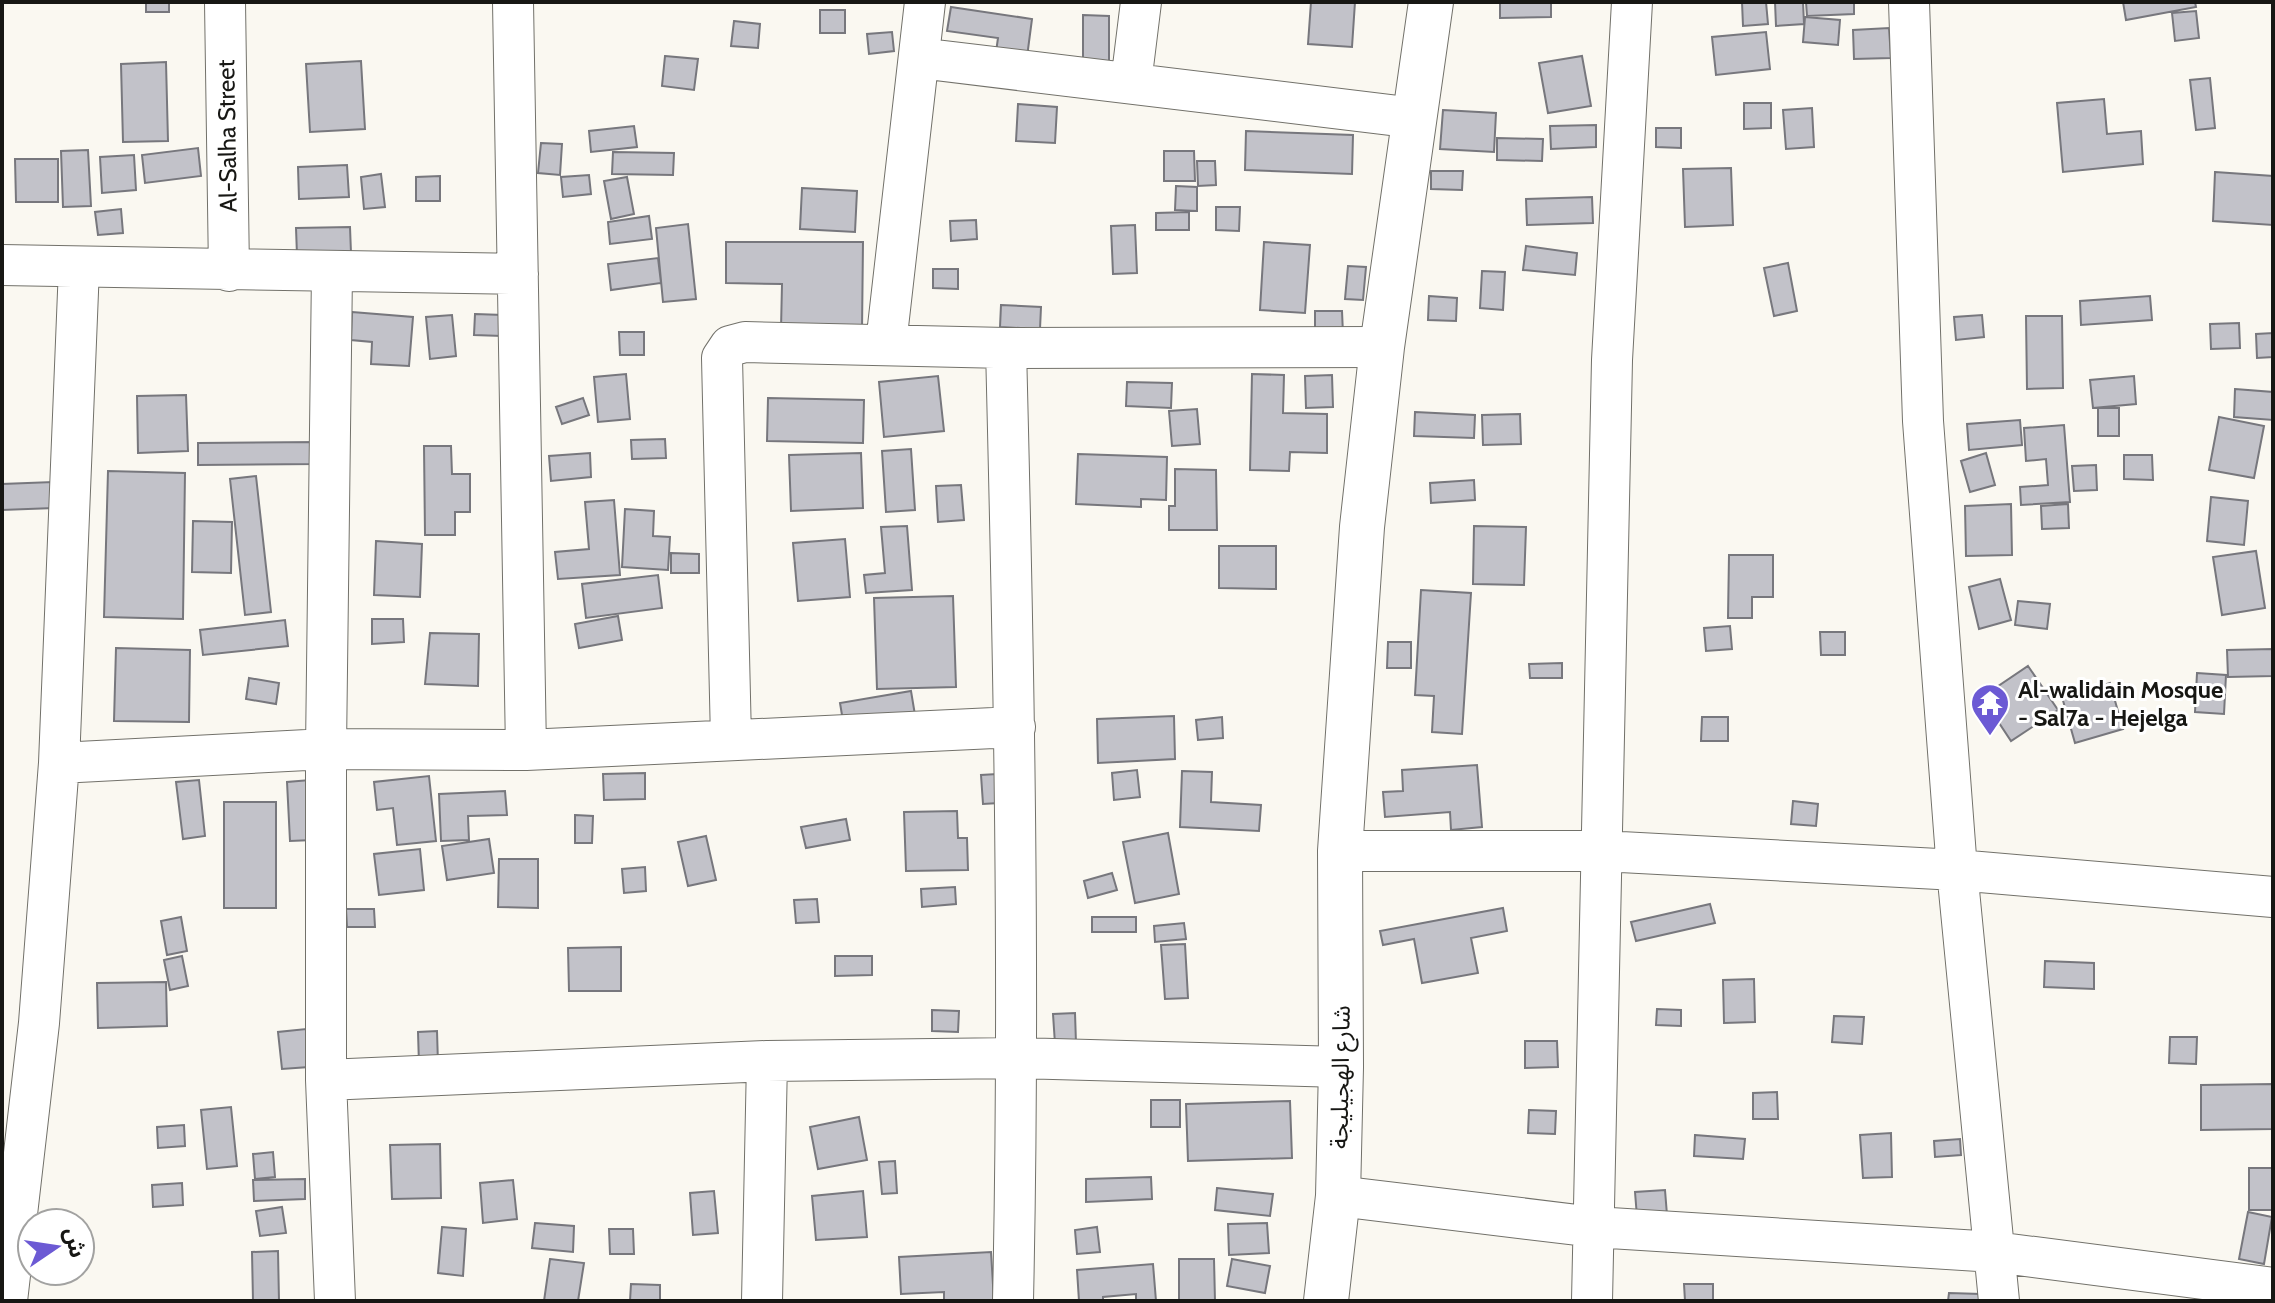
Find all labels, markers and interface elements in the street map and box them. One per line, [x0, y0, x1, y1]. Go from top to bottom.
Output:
street label: Al-Salha Street [211, 59, 243, 213]
place label: Al-walidain Mosque - Sal7a - Hejelga [2018, 675, 2223, 732]
temple icon: Al-walidain Mosque - Sal7a - Hejelga [1969, 682, 2011, 737]
street label: شارع الهجيليجة [1324, 1005, 1359, 1149]
north arrow [16, 1207, 96, 1287]
text: ش [58, 1225, 92, 1260]

